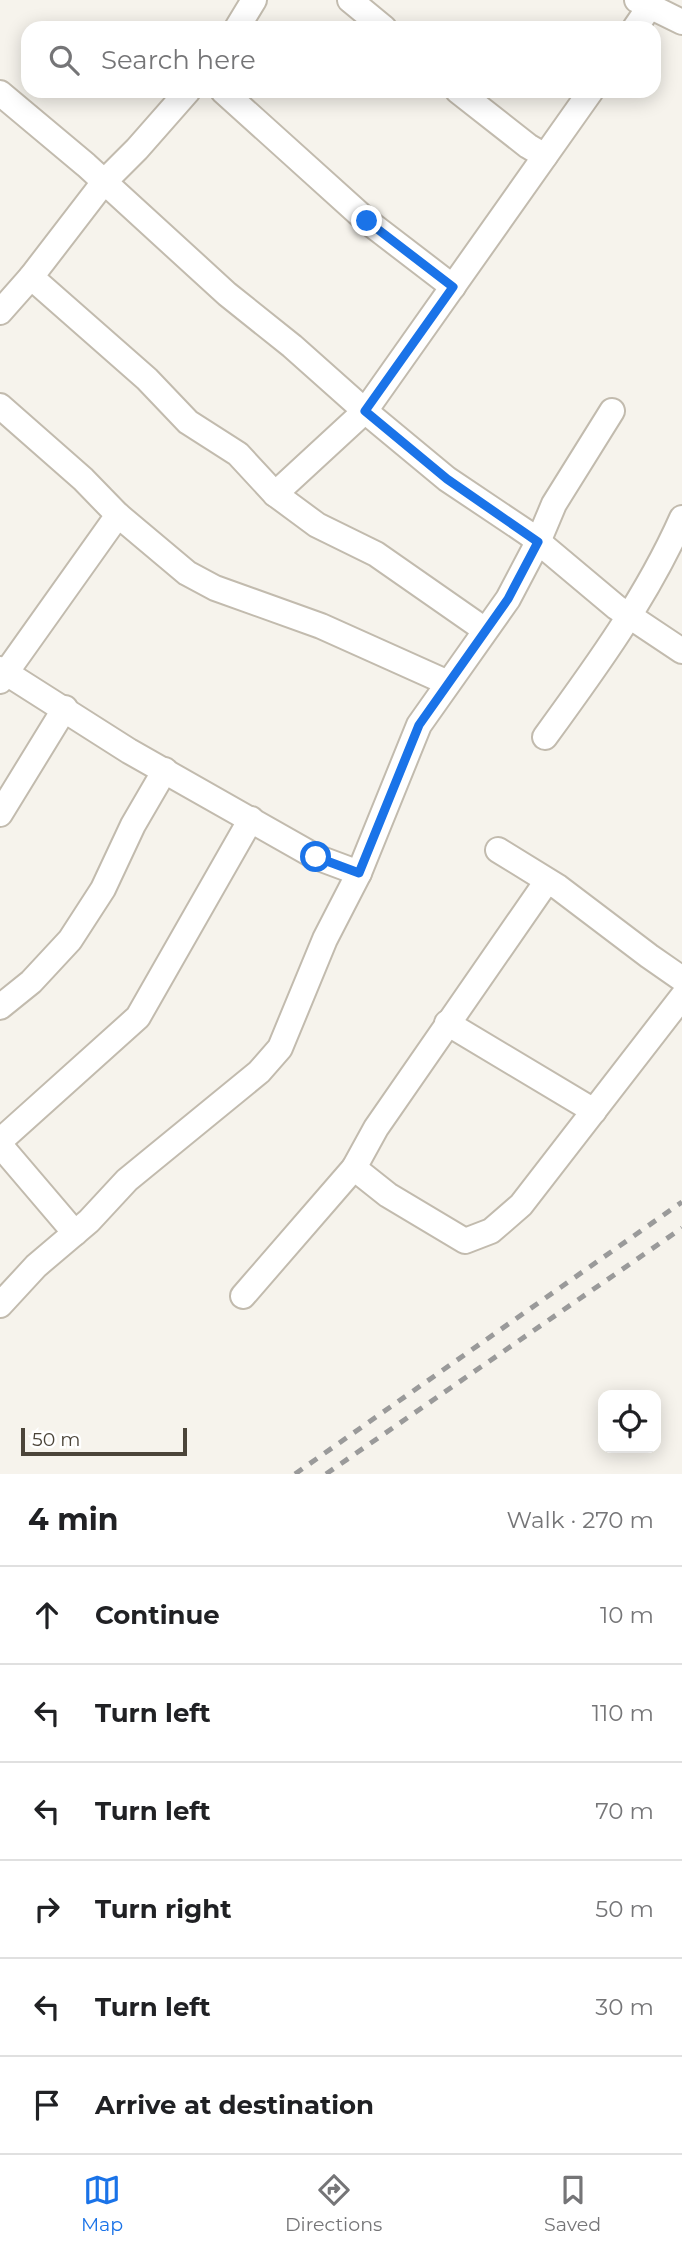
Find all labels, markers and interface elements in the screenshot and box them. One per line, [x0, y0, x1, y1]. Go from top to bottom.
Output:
search box [21, 21, 661, 98]
icon: search [45, 41, 83, 79]
text: Search here [101, 44, 256, 76]
route end [351, 205, 382, 236]
route start [300, 841, 331, 872]
map controls [598, 1390, 661, 1453]
button: locate [598, 1390, 661, 1453]
scale bar [21, 1425, 187, 1457]
text: 50 m [32, 1428, 80, 1451]
text: 4 min [28, 1501, 118, 1538]
text: Walk · 270 m [507, 1506, 654, 1534]
icon: ahead [28, 1596, 66, 1634]
text: Continue [95, 1599, 220, 1631]
text: 10 m [600, 1601, 654, 1629]
icon: left [28, 1694, 66, 1732]
text: Turn left [95, 1697, 211, 1729]
text: 110 m [592, 1699, 654, 1727]
icon: left [28, 1792, 66, 1830]
text: Turn left [95, 1795, 211, 1827]
text: 70 m [595, 1797, 654, 1825]
icon: right [28, 1890, 66, 1928]
text: Turn right [95, 1893, 231, 1925]
text: 50 m [595, 1895, 654, 1923]
icon: left [28, 1988, 66, 2026]
text: Turn left [95, 1991, 211, 2023]
text: 30 m [595, 1993, 654, 2021]
icon: arrive [28, 2086, 66, 2124]
text: Arrive at destination [95, 2089, 374, 2121]
tab: Map [81, 2171, 123, 2236]
tab: Directions [285, 2171, 382, 2236]
tab: Saved [544, 2171, 601, 2236]

